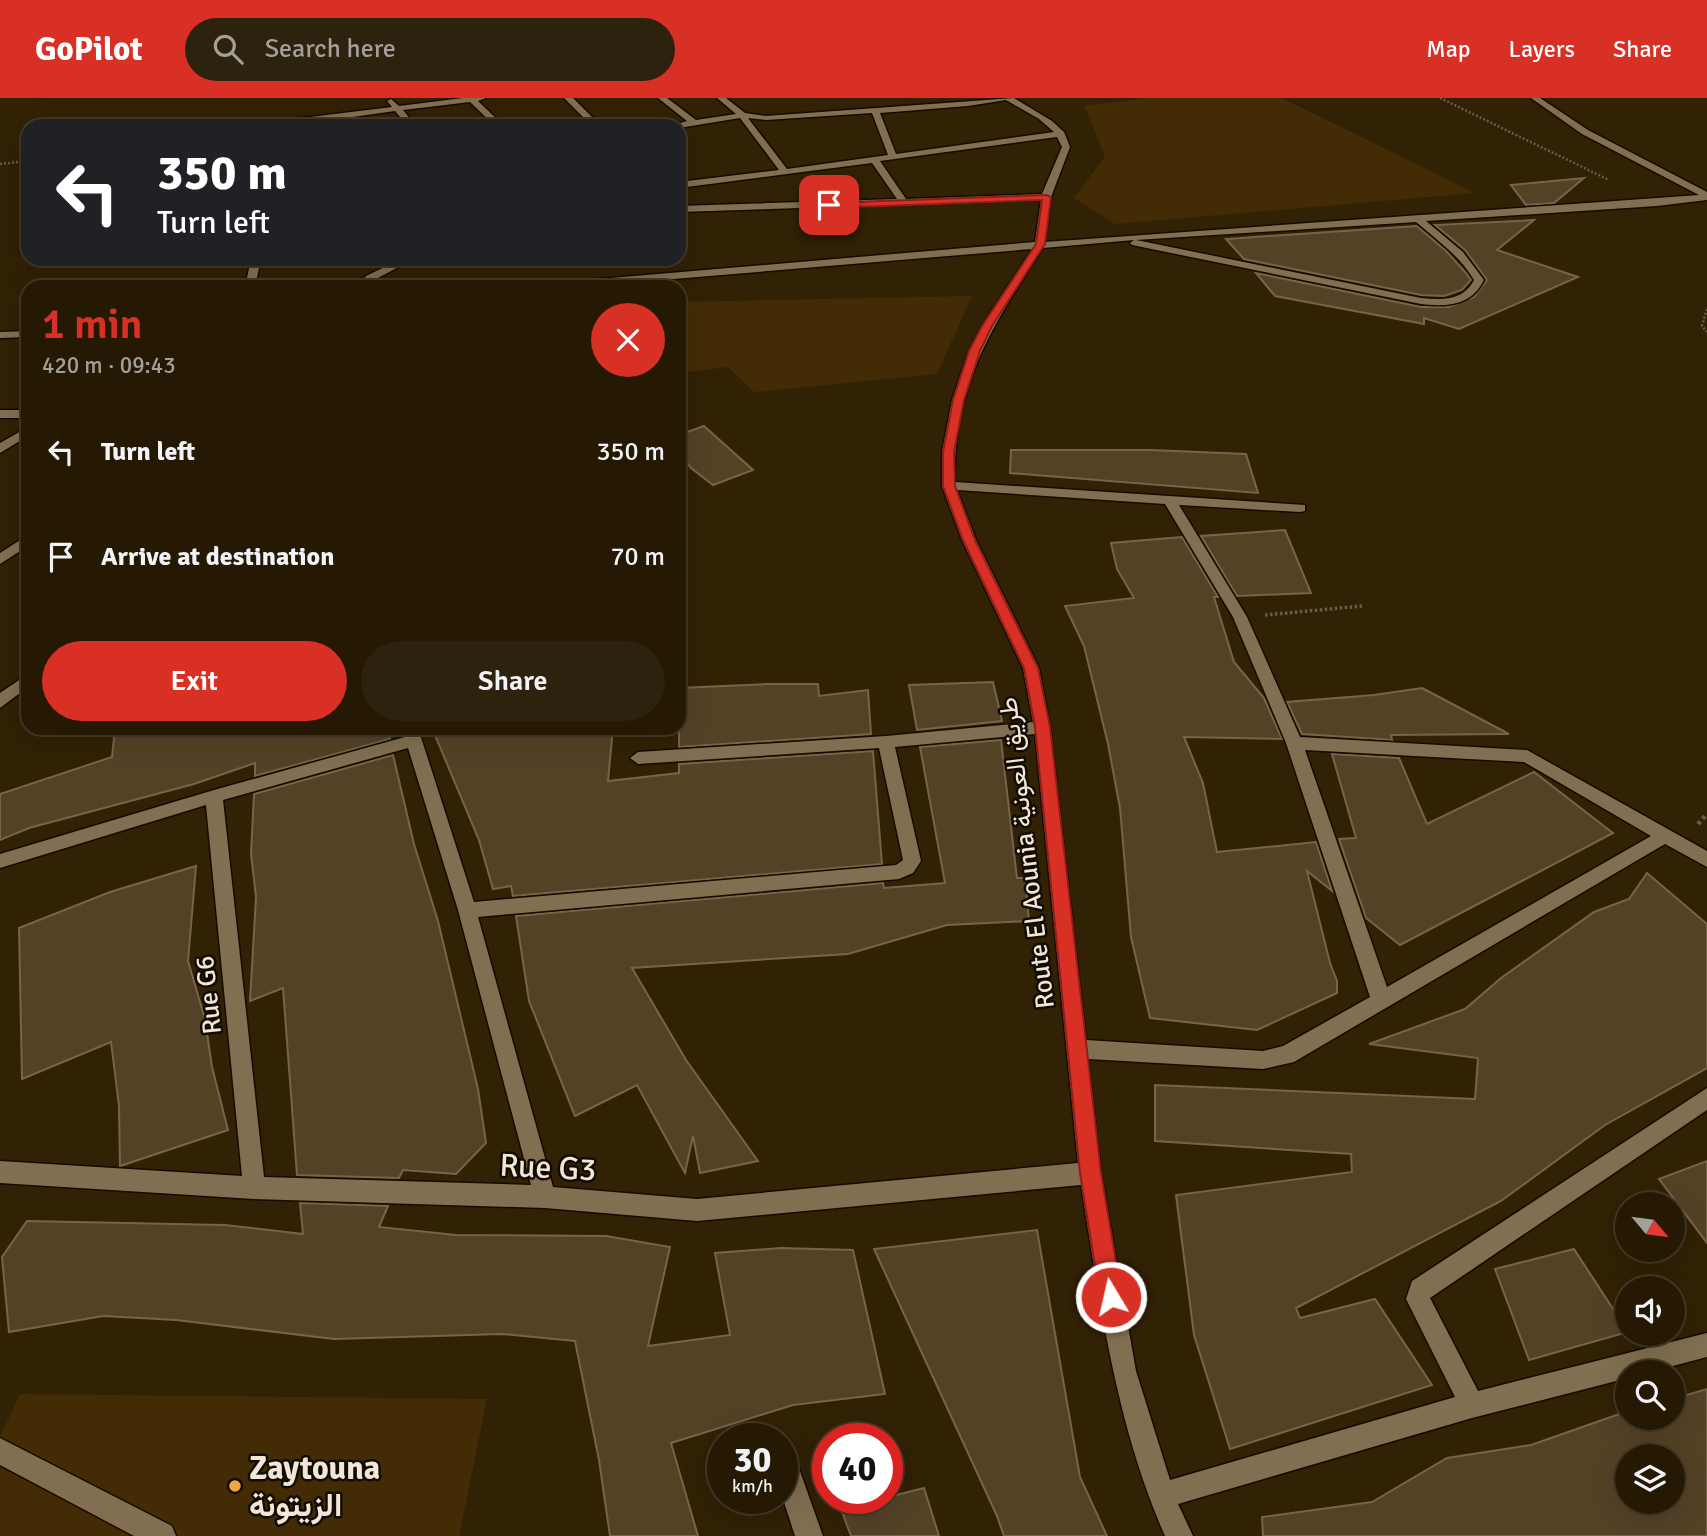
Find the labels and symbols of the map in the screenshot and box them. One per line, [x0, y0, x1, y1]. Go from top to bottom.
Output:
pin [799, 175, 859, 235]
street label: Route El Aounia طريق العونية [992, 695, 1062, 1010]
street label: Rue G6 [189, 954, 229, 1036]
street label: Rue G3 [499, 1145, 597, 1190]
north arrow [1615, 1192, 1685, 1262]
position arrow [1074, 1260, 1148, 1334]
speed limit sign: 40 [812, 1423, 903, 1514]
place label: Zaytouna الزيتونة [249, 1449, 380, 1525]
marker: Zaytouna الزيتونة [227, 1478, 243, 1494]

